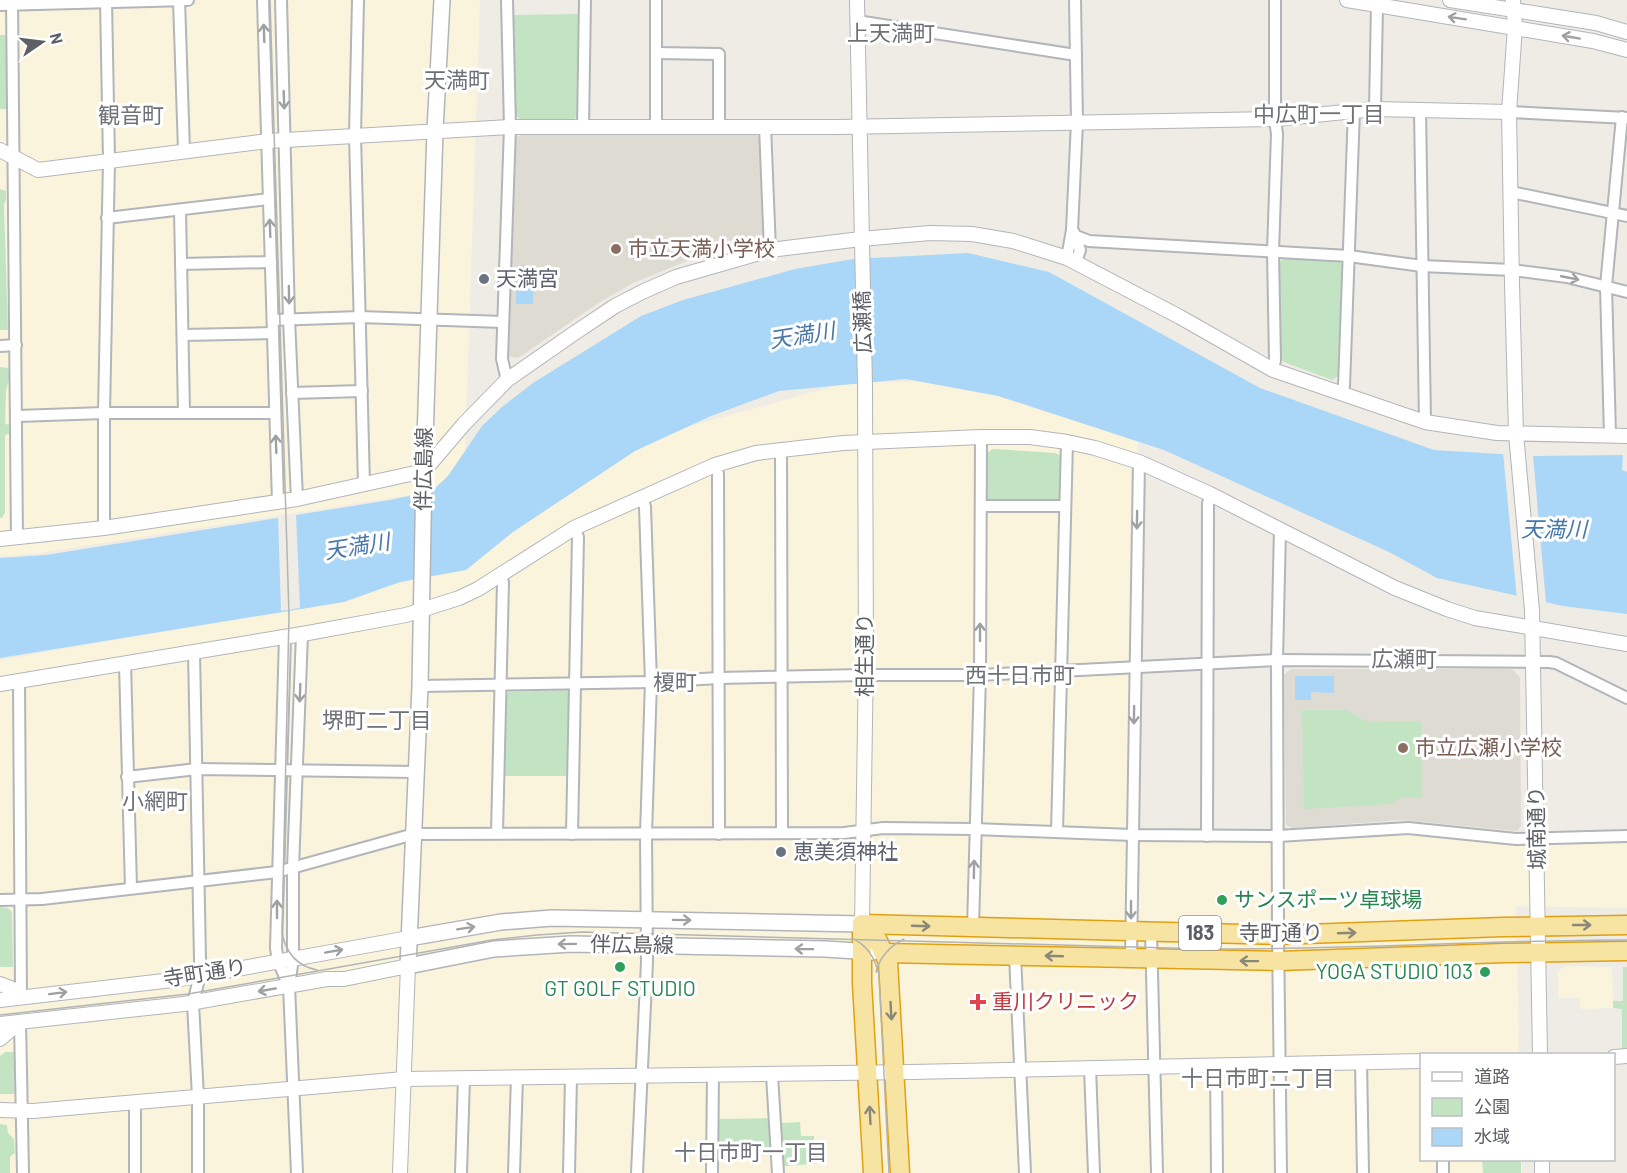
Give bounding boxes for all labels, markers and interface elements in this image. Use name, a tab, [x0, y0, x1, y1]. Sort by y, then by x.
north arrow	[12, 12, 72, 72]
one-way arrow	[1448, 12, 1468, 23]
district label: 上天満町	[847, 19, 935, 45]
one-way arrow	[259, 23, 270, 43]
text: N	[47, 31, 68, 46]
one-way arrow	[1562, 31, 1582, 42]
district label: 天満町	[424, 66, 490, 92]
one-way arrow	[278, 90, 289, 110]
district label: 中広町一丁目	[1253, 100, 1385, 126]
district label: 観音町	[98, 101, 164, 127]
one-way arrow	[265, 218, 276, 238]
place label: 市立天満小学校	[628, 235, 775, 260]
marker: 市立天満小学校	[609, 242, 623, 256]
place label: 天満宮	[496, 265, 559, 290]
marker: 天満宮	[477, 272, 491, 286]
one-way arrow	[1559, 273, 1579, 284]
one-way arrow	[283, 285, 294, 305]
street label: 広瀬橋	[848, 290, 875, 354]
water label: 天満川	[767, 316, 838, 352]
street label: 伴広島線	[409, 427, 436, 511]
one-way arrow	[271, 434, 282, 454]
one-way arrow	[1131, 510, 1143, 530]
water label: 天満川	[1521, 515, 1589, 541]
water label: 天満川	[322, 527, 393, 563]
street label: 相生通り	[851, 613, 876, 697]
one-way arrow	[974, 623, 986, 643]
district label: 広瀬町	[1371, 645, 1437, 671]
district label: 西十日市町	[965, 661, 1075, 687]
district label: 榎町	[653, 668, 697, 694]
one-way arrow	[294, 682, 306, 702]
one-way arrow	[1128, 705, 1140, 725]
district label: 堺町二丁目	[322, 706, 432, 732]
place label: 市立広瀬小学校	[1415, 734, 1562, 759]
marker: 市立広瀬小学校	[1396, 741, 1410, 755]
street label: 城南通り	[1522, 786, 1549, 870]
district label: 小網町	[122, 787, 188, 813]
place label: 恵美須神社	[793, 838, 898, 863]
marker: 恵美須神社	[774, 845, 788, 859]
one-way arrow	[969, 860, 980, 880]
place label: サンスポーツ卓球場	[1234, 886, 1422, 911]
marker: サンスポーツ卓球場	[1215, 893, 1229, 907]
one-way arrow	[271, 900, 283, 920]
one-way arrow	[1125, 900, 1137, 920]
one-way arrow	[671, 914, 691, 926]
road number: 183	[1179, 916, 1221, 950]
street label: 寺町通り	[1239, 919, 1323, 944]
one-way arrow	[1572, 919, 1592, 931]
one-way arrow	[910, 920, 930, 932]
one-way arrow	[456, 922, 476, 933]
one-way arrow	[1336, 927, 1356, 938]
street label: 伴広島線	[590, 930, 674, 957]
one-way arrow	[557, 938, 577, 950]
one-way arrow	[794, 943, 814, 954]
one-way arrow	[323, 945, 343, 956]
one-way arrow	[1044, 950, 1064, 961]
street label: 寺町通り	[161, 953, 248, 990]
one-way arrow	[1239, 955, 1259, 966]
place label: YOGA STUDIO 103	[1316, 958, 1473, 983]
marker: GT GOLF STUDIO	[613, 960, 627, 974]
marker: YOGA STUDIO 103	[1478, 965, 1492, 979]
place label: GT GOLF STUDIO	[544, 975, 696, 1000]
one-way arrow	[258, 985, 278, 996]
one-way arrow	[48, 987, 68, 998]
place label: 重川クリニック	[992, 988, 1139, 1013]
marker: 重川クリニック	[969, 993, 987, 1011]
one-way arrow	[885, 1001, 896, 1020]
legend	[1420, 1053, 1615, 1161]
district label: 十日市町二丁目	[1181, 1064, 1335, 1090]
text: 道路	[1474, 1065, 1510, 1087]
text: 公園	[1474, 1095, 1510, 1117]
one-way arrow	[865, 1105, 876, 1125]
text: 水域	[1474, 1125, 1510, 1147]
district label: 十日市町一丁目	[674, 1138, 828, 1164]

